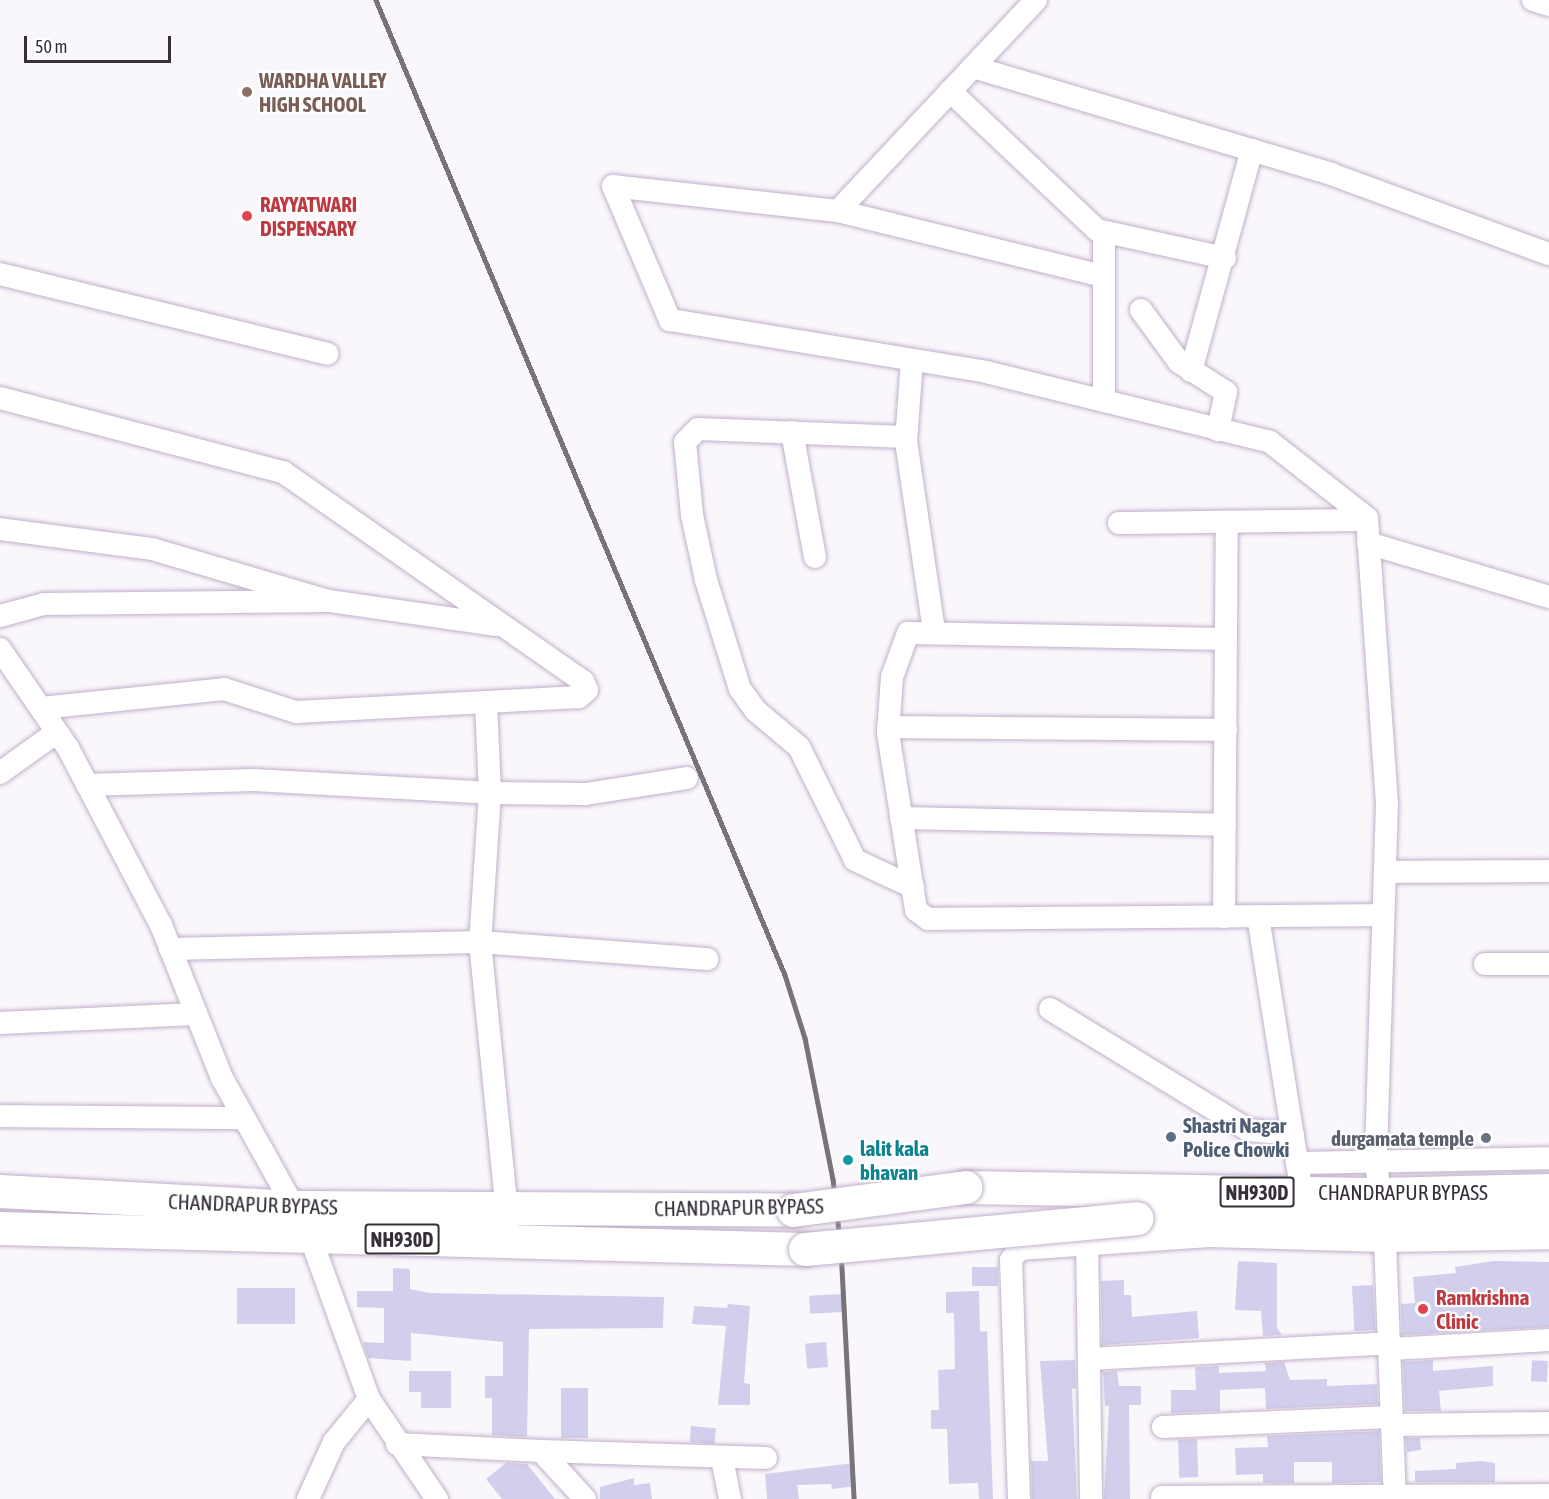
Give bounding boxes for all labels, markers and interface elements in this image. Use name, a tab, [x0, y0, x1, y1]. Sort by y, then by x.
scale bar	[27, 24, 174, 62]
text: 50 m	[35, 36, 67, 57]
place label: WARDHA VALLEY HIGH SCHOOL	[259, 67, 386, 117]
marker: WARDHA VALLEY HIGH SCHOOL	[240, 85, 254, 99]
place label: RAYYATWARI DISPENSARY	[260, 191, 357, 241]
marker: RAYYATWARI DISPENSARY	[238, 207, 256, 225]
place label: Shastri Nagar Police Chowki	[1183, 1112, 1289, 1162]
place label: durgamata temple	[1331, 1125, 1474, 1151]
marker: Shastri Nagar Police Chowki	[1164, 1130, 1178, 1144]
marker: durgamata temple	[1479, 1131, 1493, 1145]
place label: lalit kala bhavan	[860, 1135, 929, 1185]
marker: lalit kala bhavan	[841, 1153, 855, 1167]
road number: NH930D	[1220, 1175, 1294, 1209]
street label: CHANDRAPUR BYPASS	[1318, 1179, 1488, 1205]
street label: CHANDRAPUR BYPASS	[168, 1188, 338, 1220]
street label: CHANDRAPUR BYPASS	[654, 1193, 824, 1221]
road number: NH930D	[364, 1222, 440, 1256]
place label: Ramkrishna Clinic	[1436, 1284, 1529, 1334]
marker: Ramkrishna Clinic	[1414, 1300, 1432, 1318]

